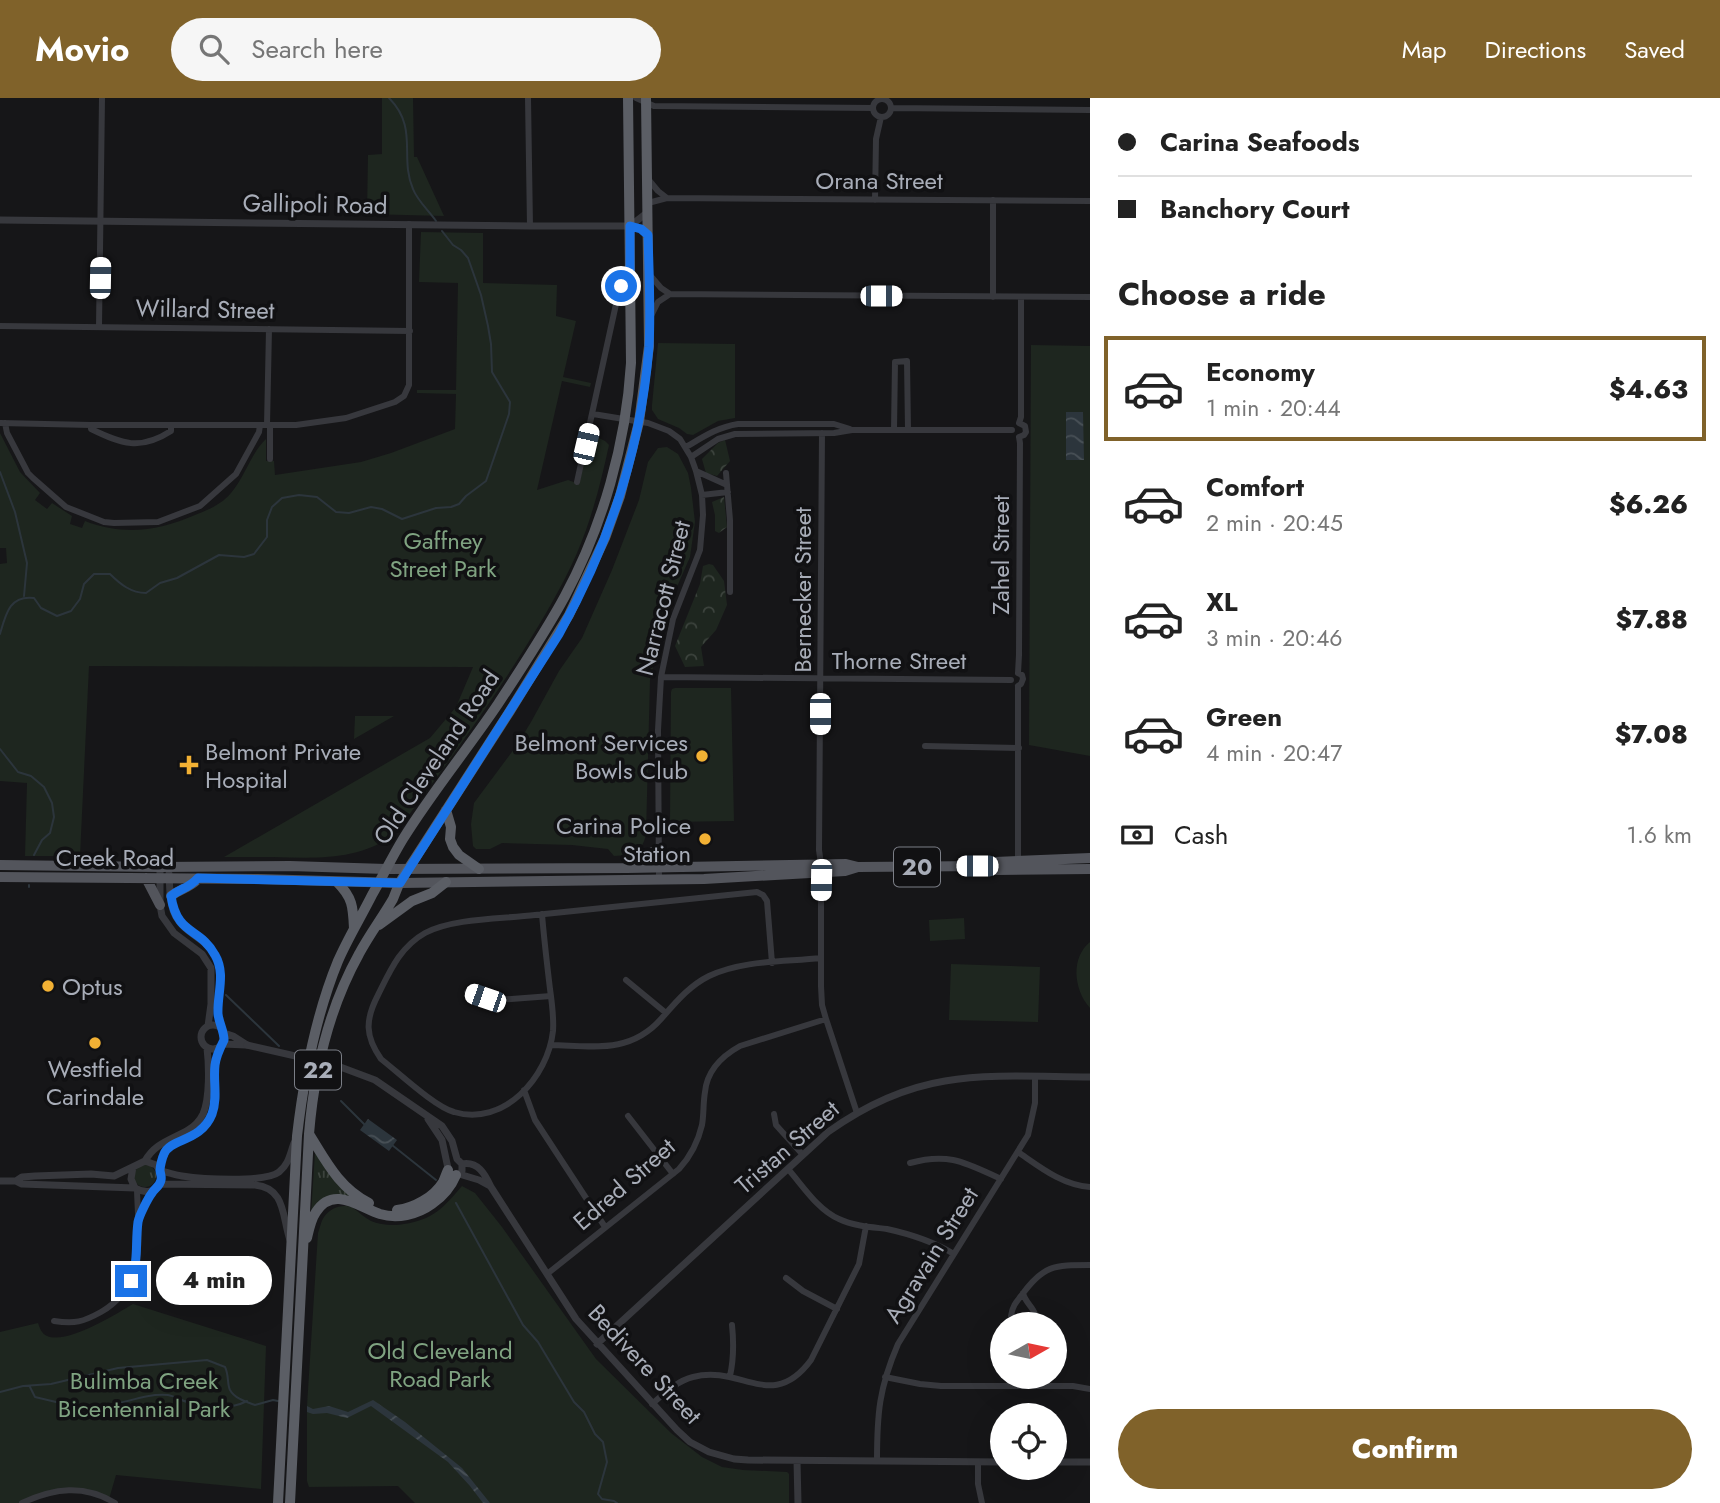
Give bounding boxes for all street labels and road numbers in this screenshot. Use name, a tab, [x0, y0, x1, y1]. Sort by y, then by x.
street label: Orana Street	[815, 163, 943, 198]
street label: Gallipoli Road	[242, 185, 388, 223]
street label: Willard Street	[135, 290, 275, 328]
street label: Zahel Street	[983, 495, 1018, 615]
street label: Bernecker Street	[785, 507, 820, 673]
street label: Narracott Street	[627, 517, 699, 679]
street label: Thorne Street	[832, 643, 966, 678]
street label: Old Cleveland Road	[364, 663, 508, 851]
street label: Creek Road	[56, 840, 174, 875]
road number: 20	[894, 848, 940, 887]
road number: 22	[295, 1051, 341, 1090]
street label: Tristan Street	[727, 1092, 847, 1202]
street label: Edred Street	[565, 1130, 683, 1238]
street label: Agravain Street	[875, 1180, 987, 1330]
street label: Bedivere Street	[580, 1296, 710, 1432]

